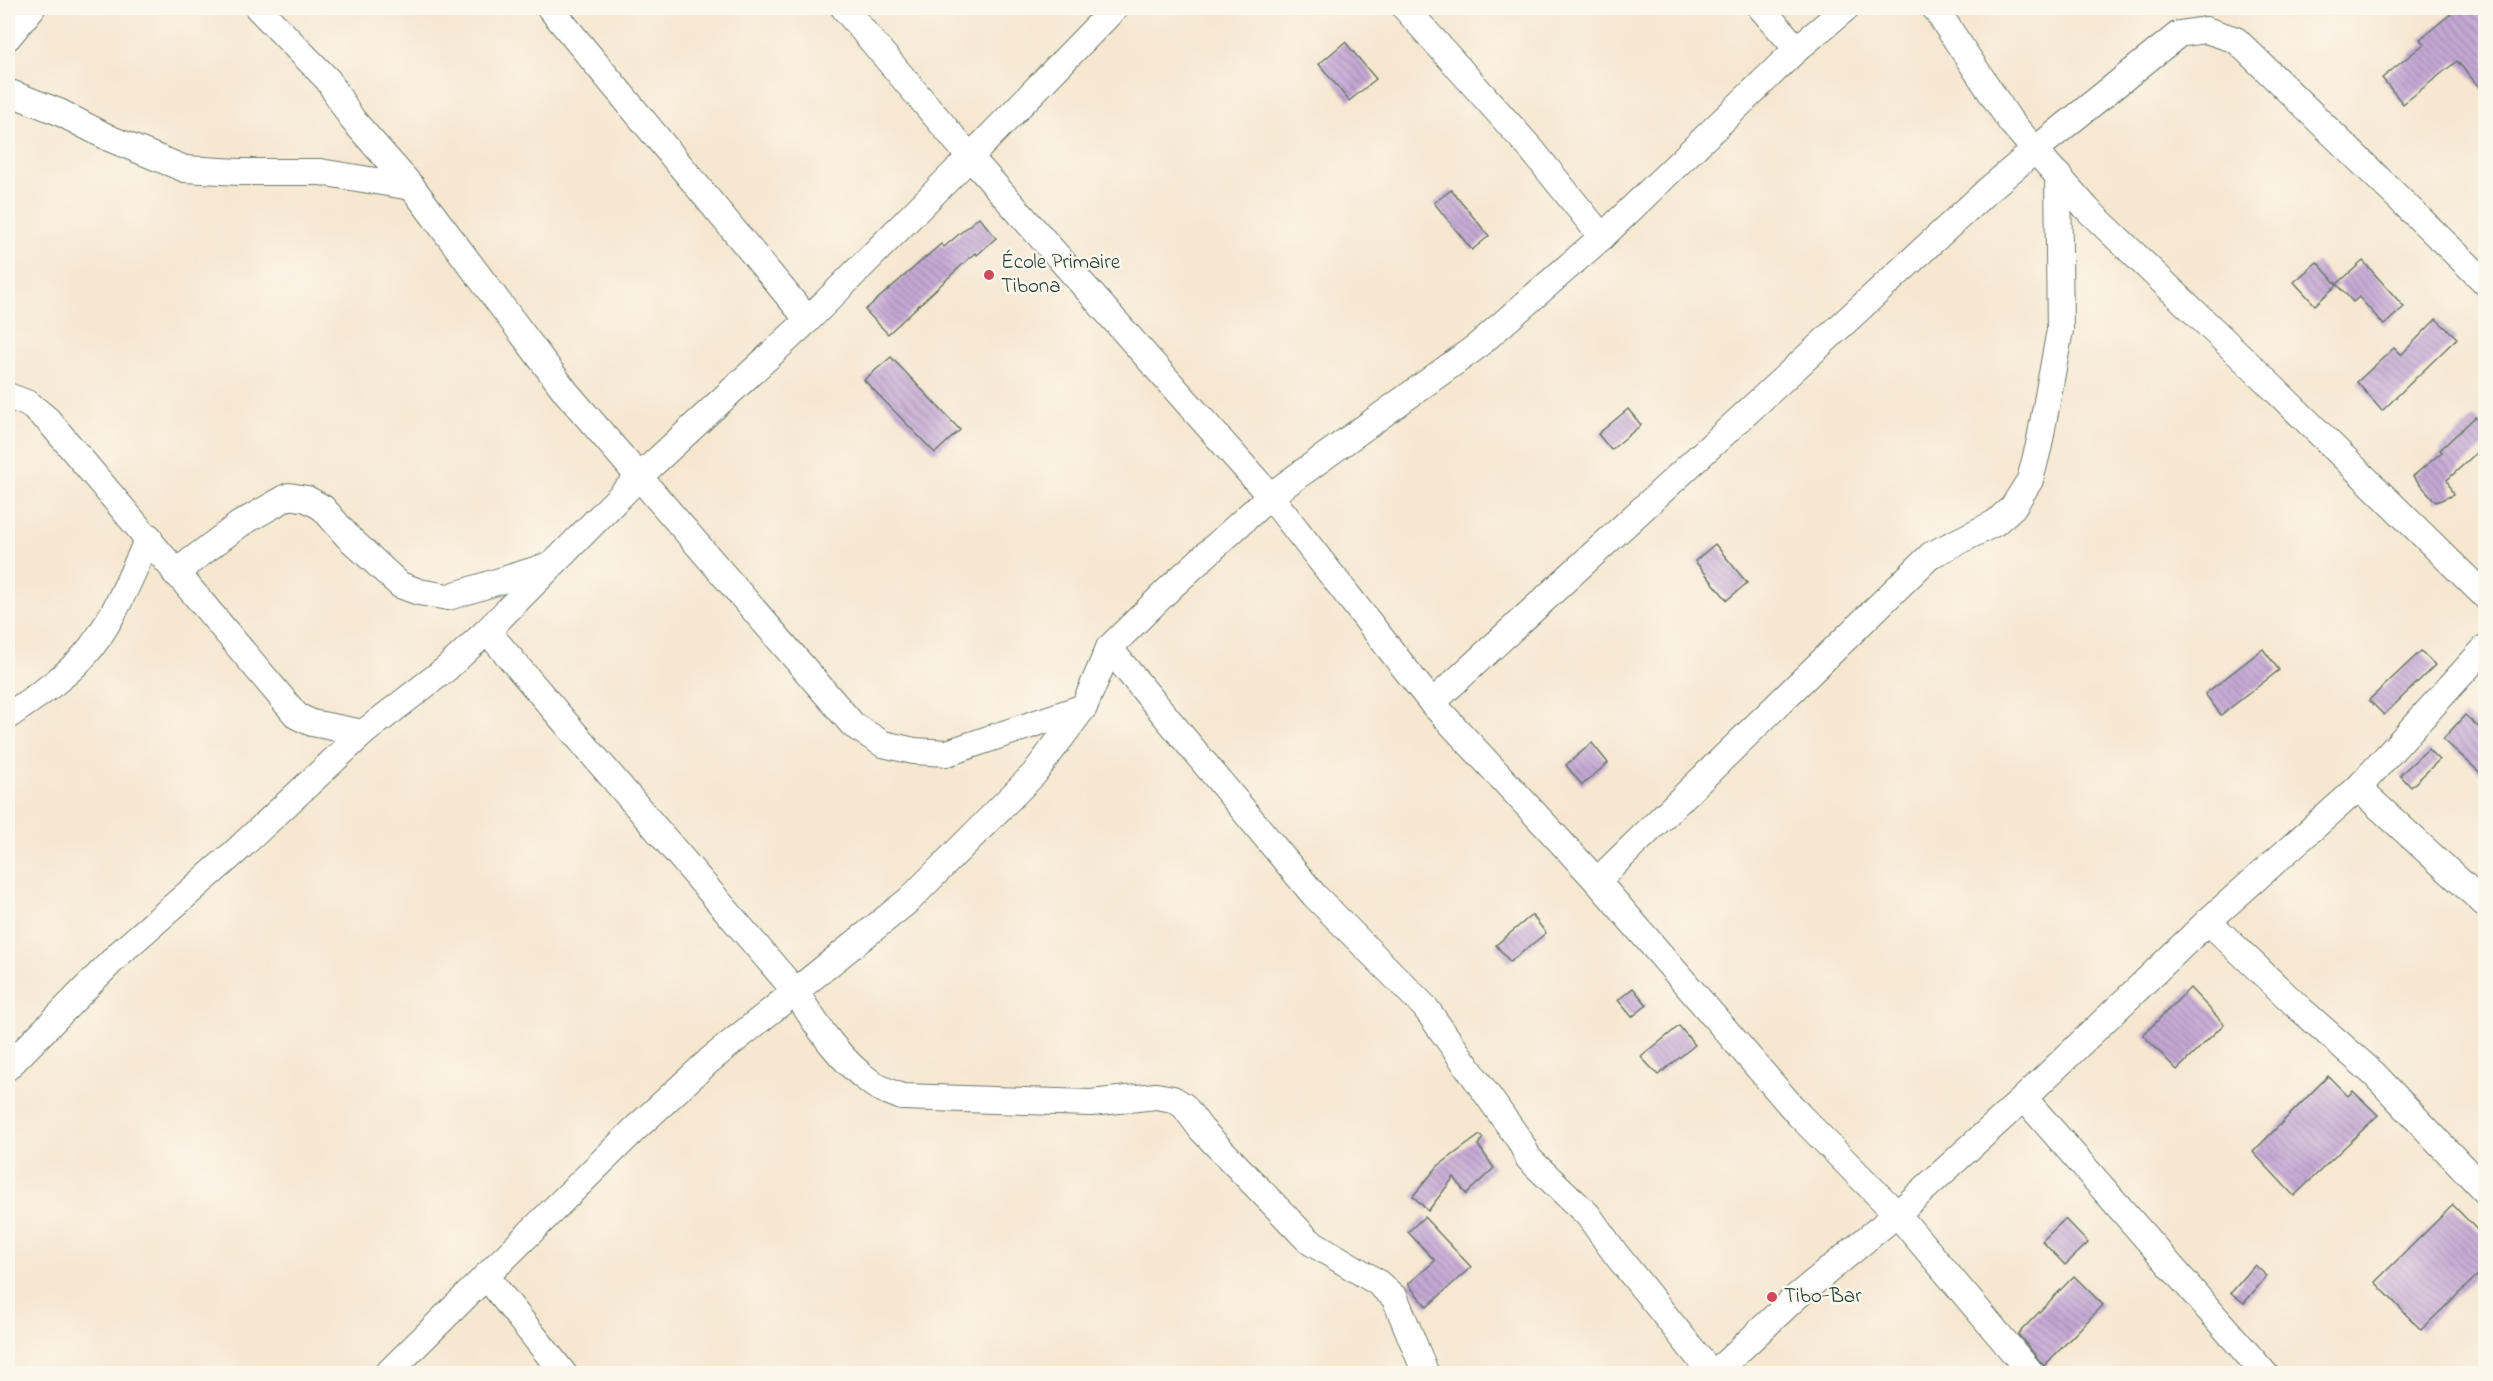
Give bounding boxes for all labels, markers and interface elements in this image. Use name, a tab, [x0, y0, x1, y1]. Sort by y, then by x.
place label: École Primaire Tibona	[1001, 248, 1121, 302]
marker: École Primaire Tibona	[982, 268, 996, 282]
place label: Tibo-Bar	[1784, 1282, 1862, 1312]
marker: Tibo-Bar	[1765, 1290, 1779, 1304]

